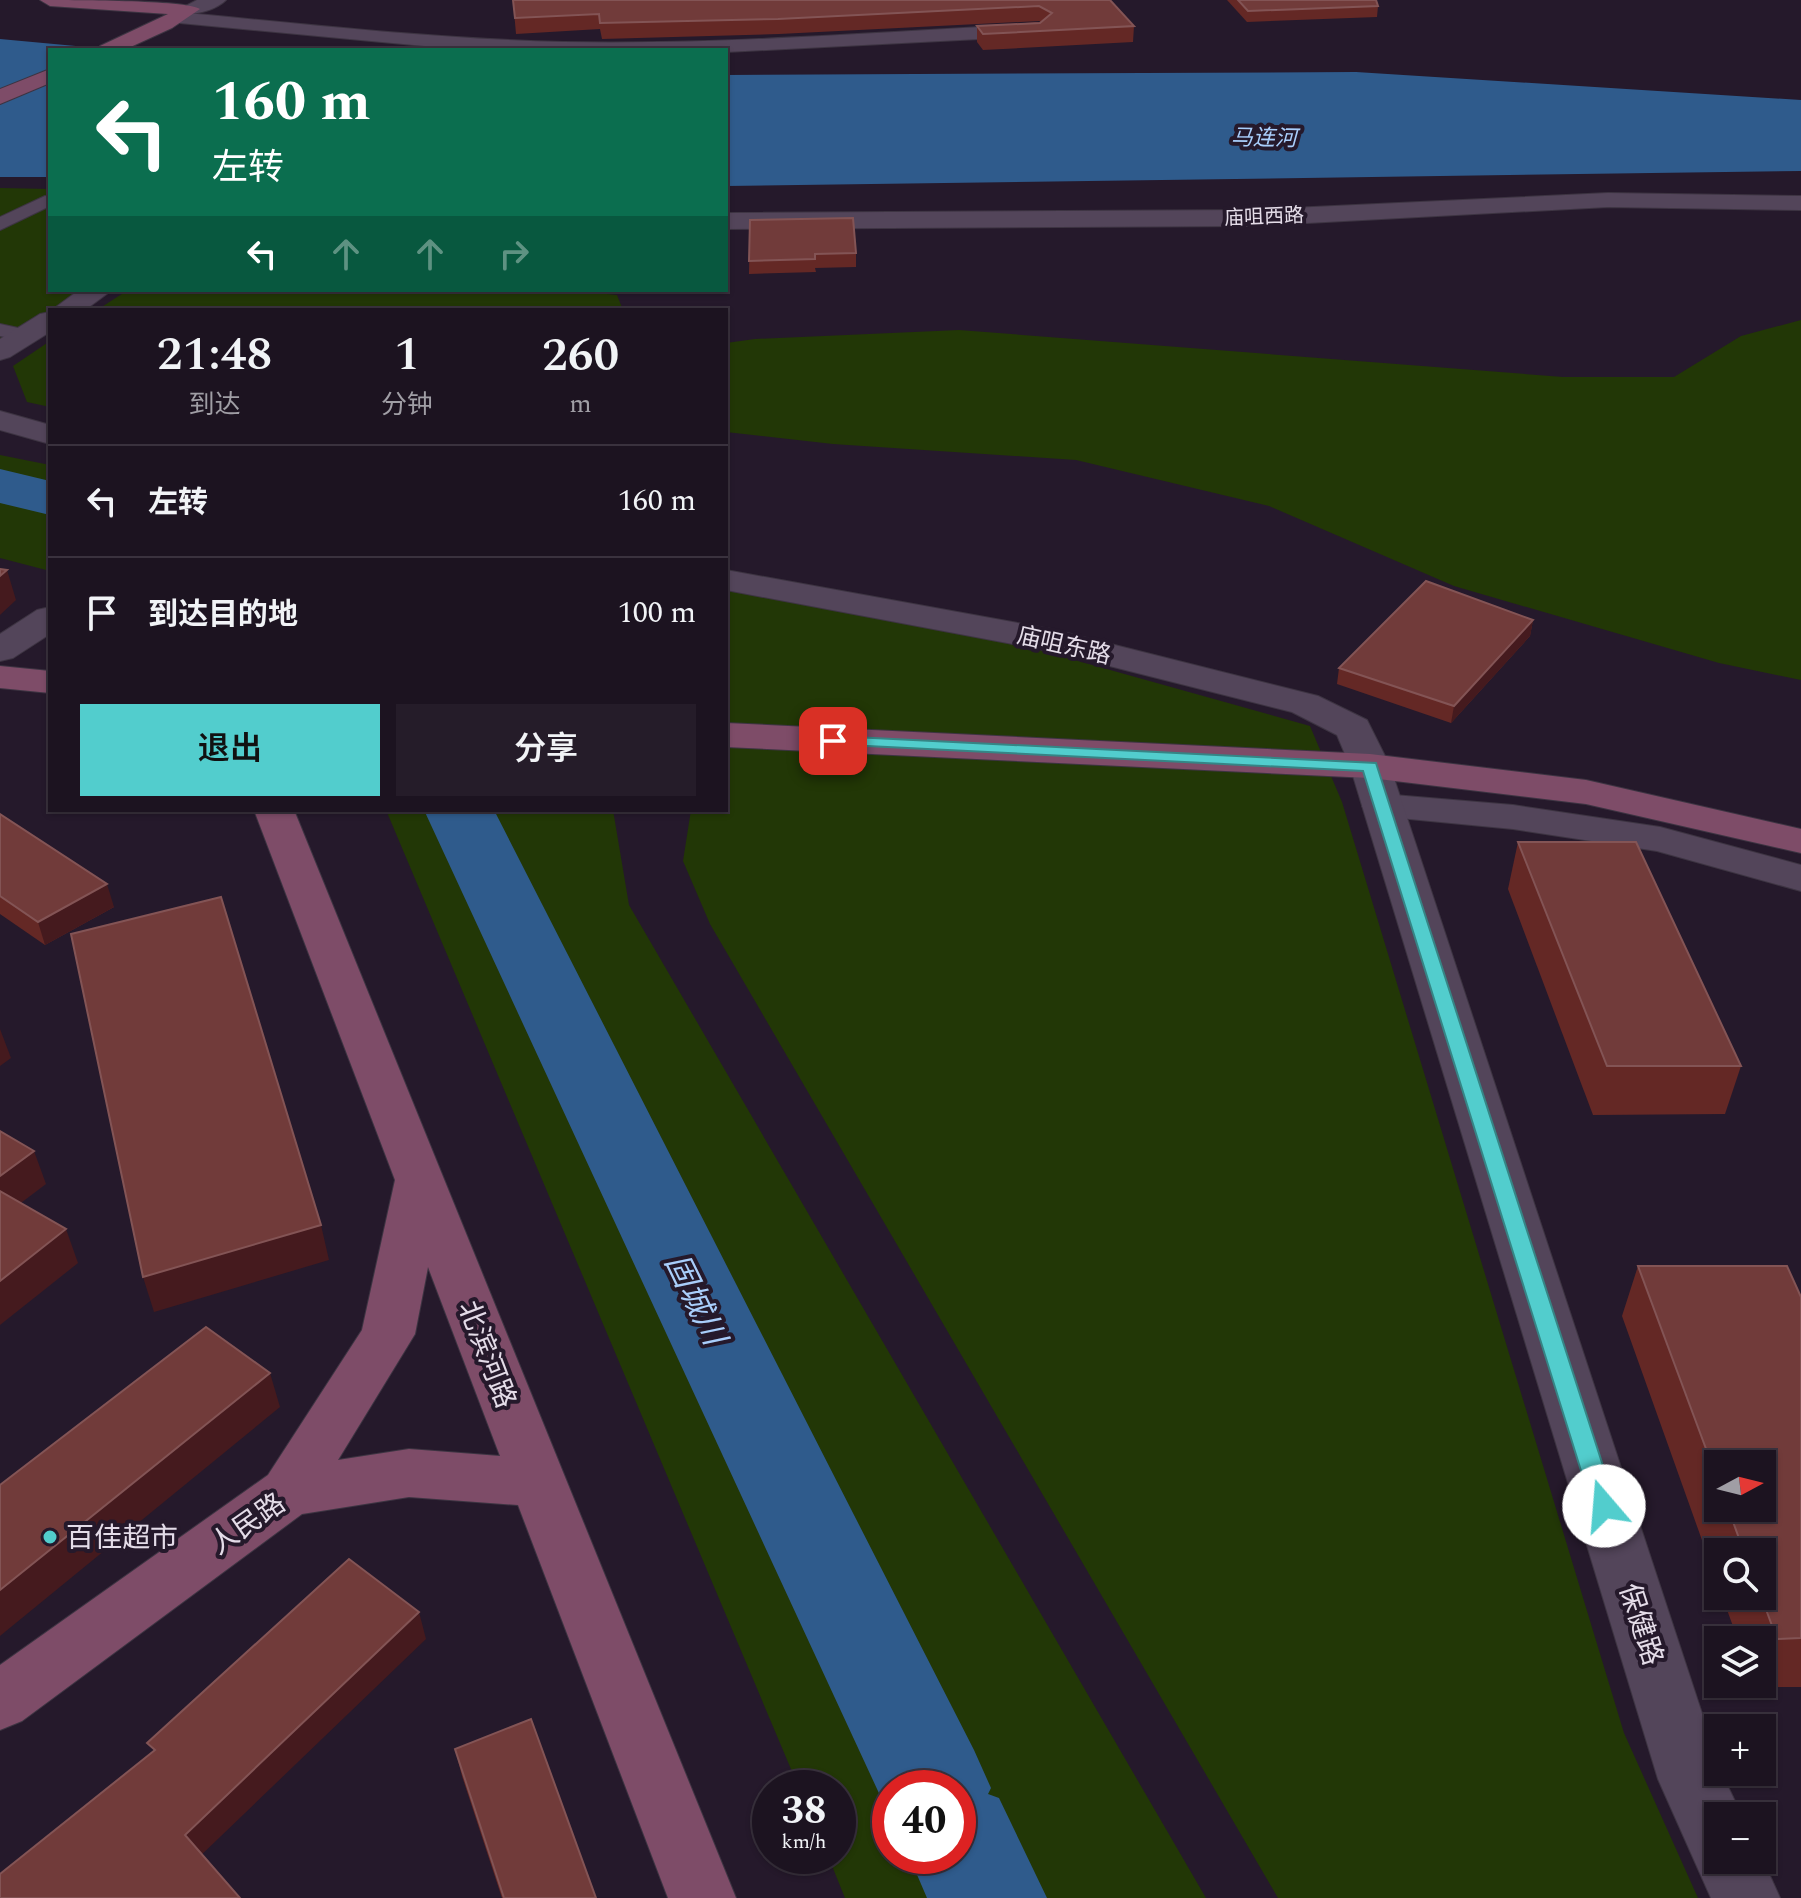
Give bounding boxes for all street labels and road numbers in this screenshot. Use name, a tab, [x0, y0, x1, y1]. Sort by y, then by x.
street label: 庙咀西路	[1224, 201, 1305, 233]
street label: 庙咀东路	[1013, 618, 1115, 674]
street label: 北滨河路	[446, 1295, 527, 1415]
street label: 人民路	[201, 1483, 295, 1566]
street label: 保健路	[1607, 1578, 1674, 1671]

